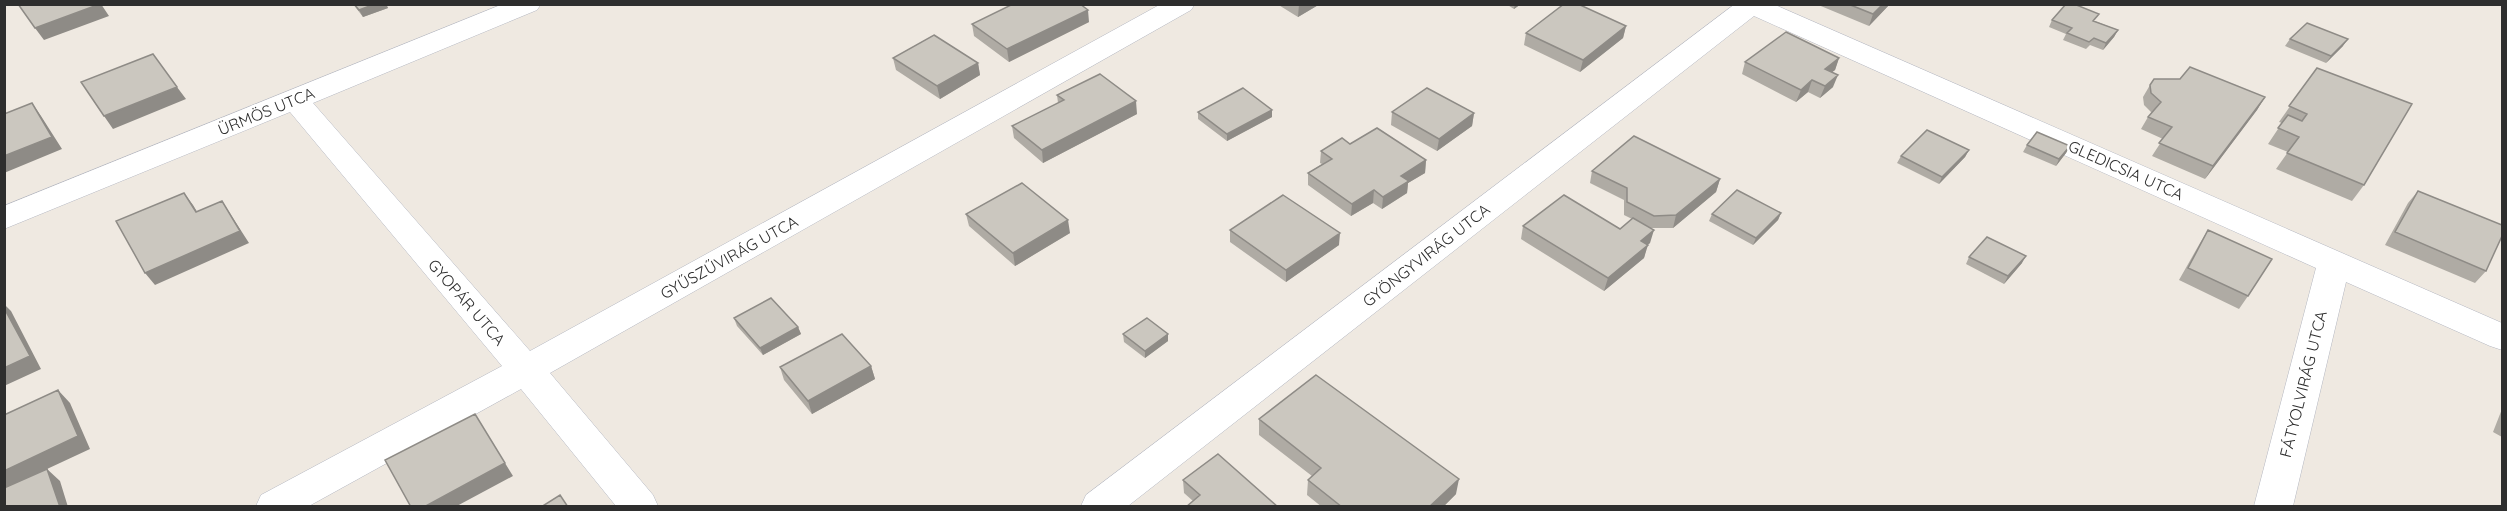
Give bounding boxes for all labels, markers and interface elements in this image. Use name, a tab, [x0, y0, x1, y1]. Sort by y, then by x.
street label: ÜRMÖS UTCA	[215, 83, 317, 139]
street label: GLEDICSIA UTCA	[2065, 136, 2187, 204]
street label: GYÖNGYVIRÁG UTCA	[1358, 199, 1494, 311]
street label: GYŰSZŰVIRÁG UTCA	[657, 211, 801, 303]
street label: GYOPÁR UTCA	[424, 255, 510, 349]
street label: FÁTYOLVIRÁG UTCA	[2275, 309, 2331, 459]

